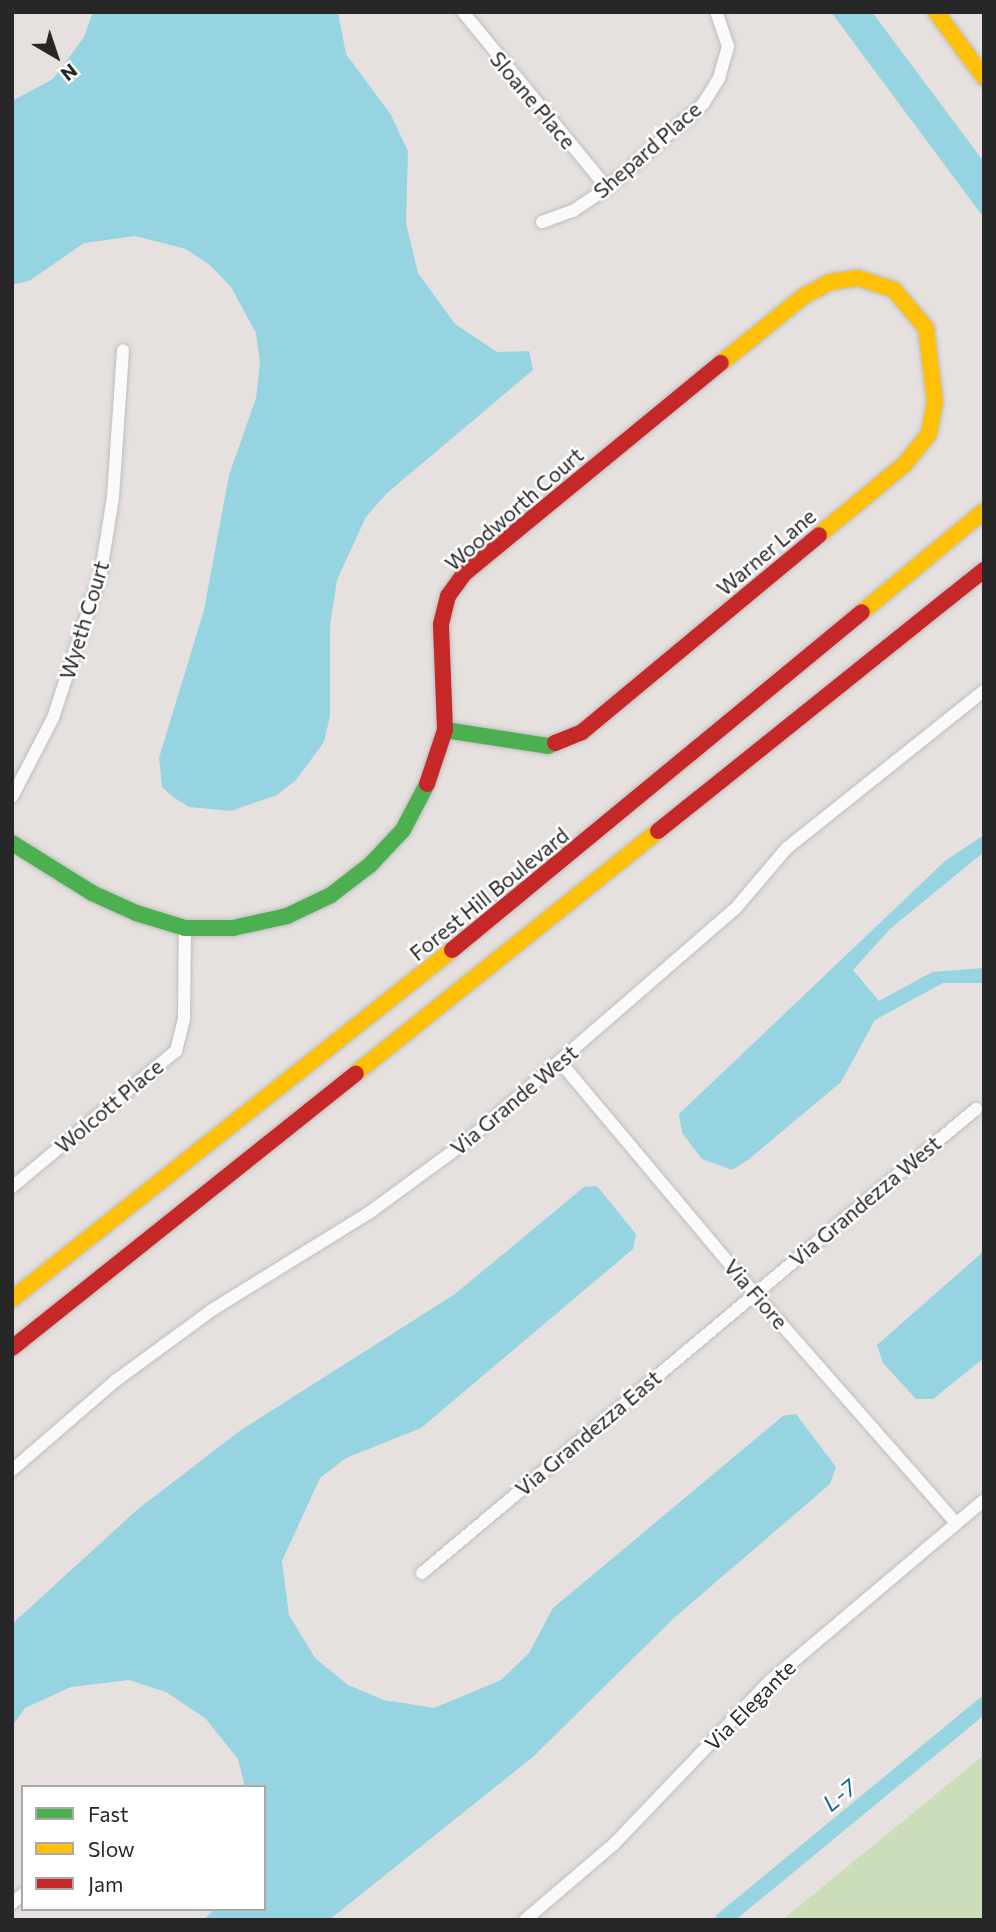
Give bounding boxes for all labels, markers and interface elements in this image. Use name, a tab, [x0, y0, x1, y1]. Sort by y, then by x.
north arrow	[21, 21, 91, 91]
street label: Sloane Place	[485, 46, 581, 154]
text: N	[57, 59, 82, 86]
street label: Shepard Place	[588, 97, 706, 203]
street label: Woodworth Court	[440, 442, 588, 576]
street label: Warner Lane	[711, 503, 821, 601]
street label: Wyeth Court	[54, 558, 114, 682]
street label: Forest Hill Boulevard	[405, 822, 573, 966]
street label: Via Grande West	[445, 1040, 583, 1160]
street label: Wolcott Place	[50, 1054, 168, 1158]
street label: Via Grandezza West	[784, 1130, 946, 1272]
street label: Via Fiore	[719, 1254, 793, 1334]
street label: Via Grandezza East	[510, 1365, 666, 1501]
street label: Via Elegante	[700, 1655, 800, 1755]
water label: L-7	[817, 1773, 861, 1817]
legend	[21, 1785, 266, 1911]
text: Fast	[88, 1801, 129, 1826]
text: Slow	[88, 1836, 135, 1861]
text: Jam	[88, 1871, 123, 1896]

